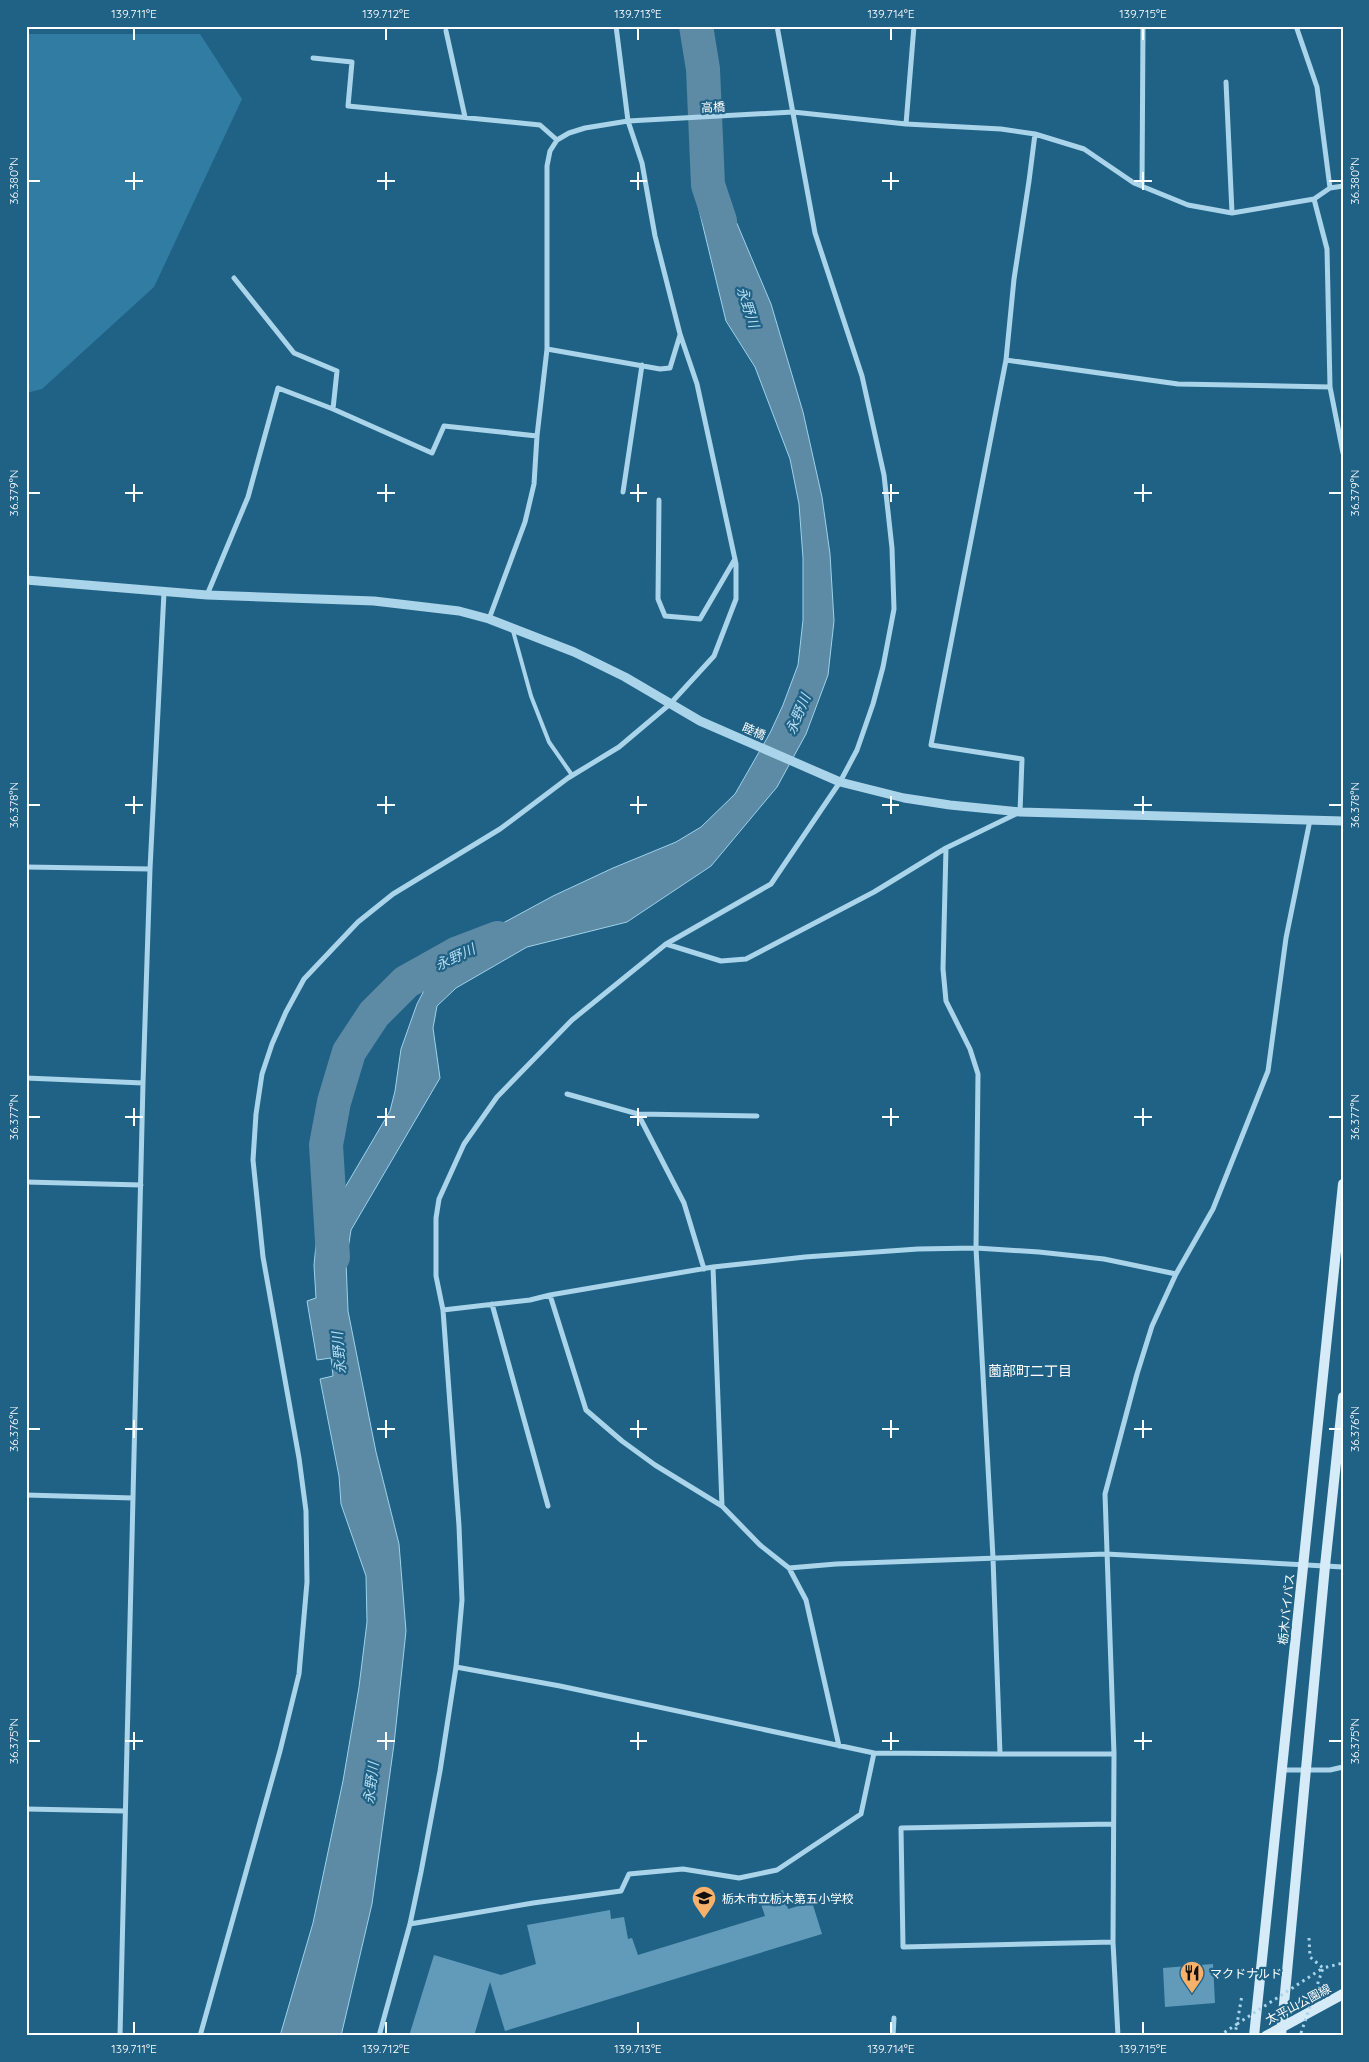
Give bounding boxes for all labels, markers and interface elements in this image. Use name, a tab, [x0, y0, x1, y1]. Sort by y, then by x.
text: 139.711°E	[111, 6, 157, 21]
text: 139.712°E	[362, 6, 410, 21]
text: 139.713°E	[614, 6, 662, 21]
text: 139.714°E	[867, 6, 915, 21]
text: 139.715°E	[1119, 6, 1167, 21]
street label: 高橋	[701, 99, 725, 115]
text: 36.380°N	[6, 157, 21, 205]
text: 36.380°N	[1347, 157, 1362, 205]
water label: 永野川	[733, 284, 764, 332]
text: 36.379°N	[6, 470, 21, 516]
text: 36.379°N	[1347, 470, 1362, 516]
water label: 永野川	[782, 689, 815, 737]
street label: 睦橋	[740, 719, 768, 743]
text: 36.378°N	[6, 782, 21, 828]
text: 36.378°N	[1347, 782, 1362, 828]
water label: 永野川	[432, 939, 480, 974]
text: 36.377°N	[6, 1094, 21, 1140]
text: 36.377°N	[1347, 1094, 1362, 1140]
water label: 永野川	[328, 1329, 350, 1375]
district label: 薗部町二丁目	[988, 1362, 1072, 1380]
text: 36.376°N	[6, 1406, 21, 1452]
text: 36.376°N	[1347, 1406, 1362, 1452]
street label: 栃木バイパス	[1275, 1573, 1297, 1645]
text: 36.375°N	[6, 1718, 21, 1764]
text: 36.375°N	[1347, 1718, 1362, 1764]
water label: 永野川	[360, 1759, 383, 1805]
school or university icon: 栃木市立栃木第五小学校	[691, 1885, 717, 1919]
place label: 栃木市立栃木第五小学校	[722, 1891, 854, 1906]
restaurant icon: マクドナルド	[1179, 1960, 1205, 1994]
place label: マクドナルド	[1210, 1966, 1282, 1981]
street label: 太平山公園線	[1263, 1980, 1333, 2028]
text: 139.711°E	[111, 2041, 157, 2056]
text: 139.712°E	[362, 2041, 410, 2056]
text: 139.713°E	[614, 2041, 662, 2056]
text: 139.714°E	[867, 2041, 915, 2056]
text: 139.715°E	[1119, 2041, 1167, 2056]

